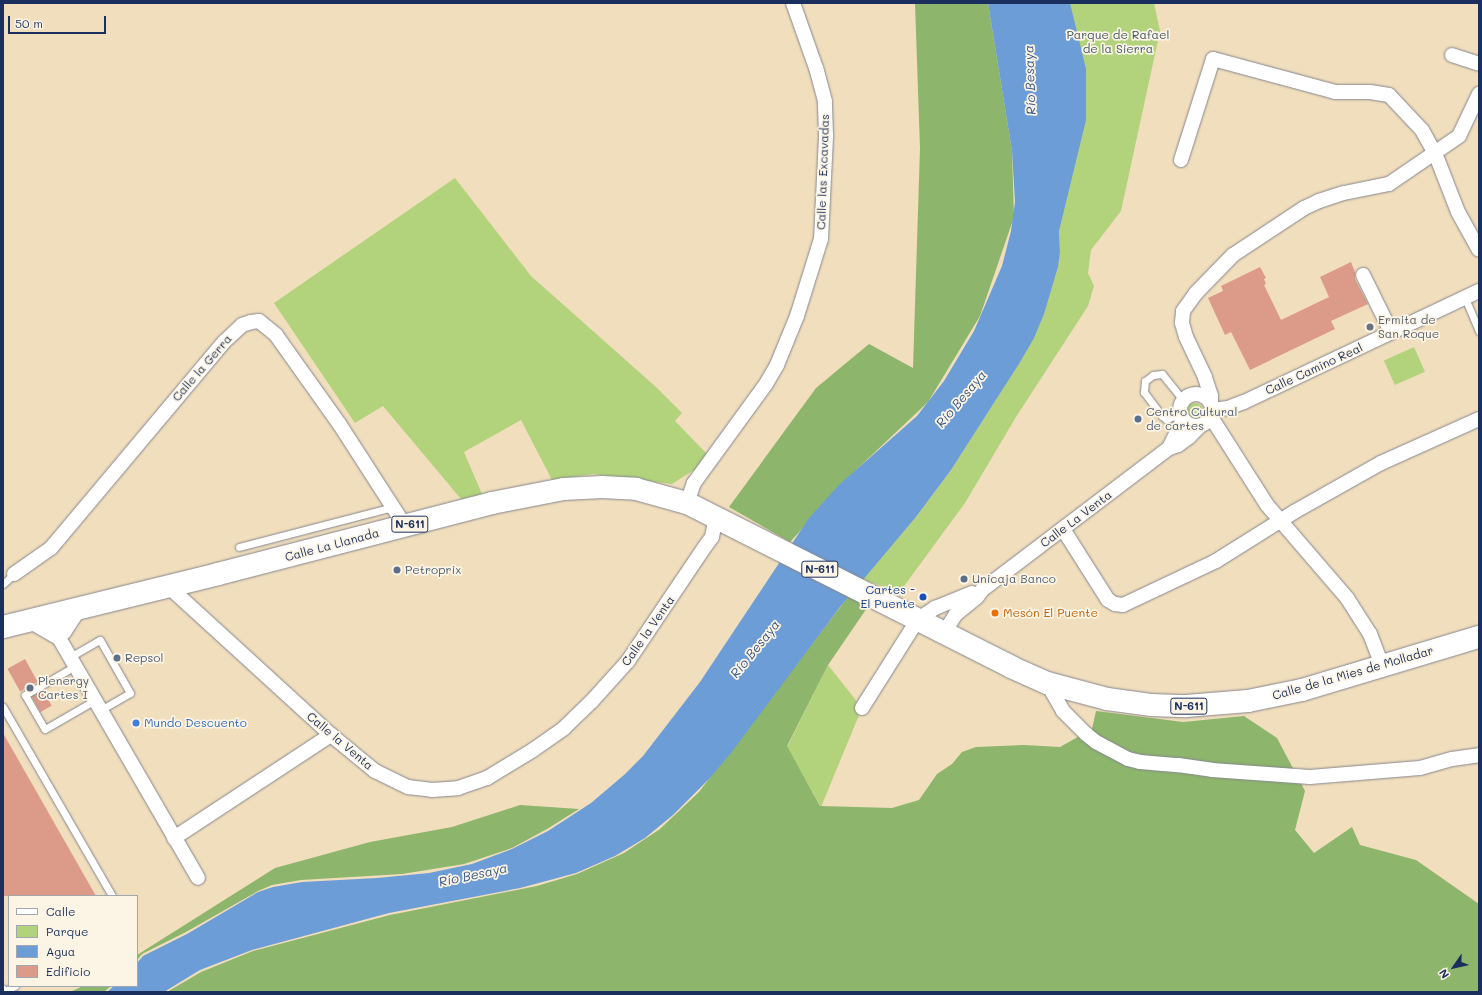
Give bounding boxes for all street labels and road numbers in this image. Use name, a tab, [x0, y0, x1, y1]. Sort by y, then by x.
street label: Calle las Excavadas	[814, 114, 832, 230]
street label: Calle la Gerra	[169, 332, 235, 404]
street label: Calle Camino Real	[1263, 340, 1365, 398]
street label: Calle La Venta	[1038, 488, 1114, 550]
road number: N-611	[391, 515, 429, 533]
street label: Calle La Llanada	[283, 525, 381, 565]
road number: N-611	[801, 560, 839, 578]
street label: Calle la Venta	[619, 593, 677, 669]
street label: Calle de la Mies de Molladar	[1271, 643, 1435, 703]
road number: N-611	[1170, 697, 1208, 715]
street label: Calle la Venta	[304, 709, 376, 773]

